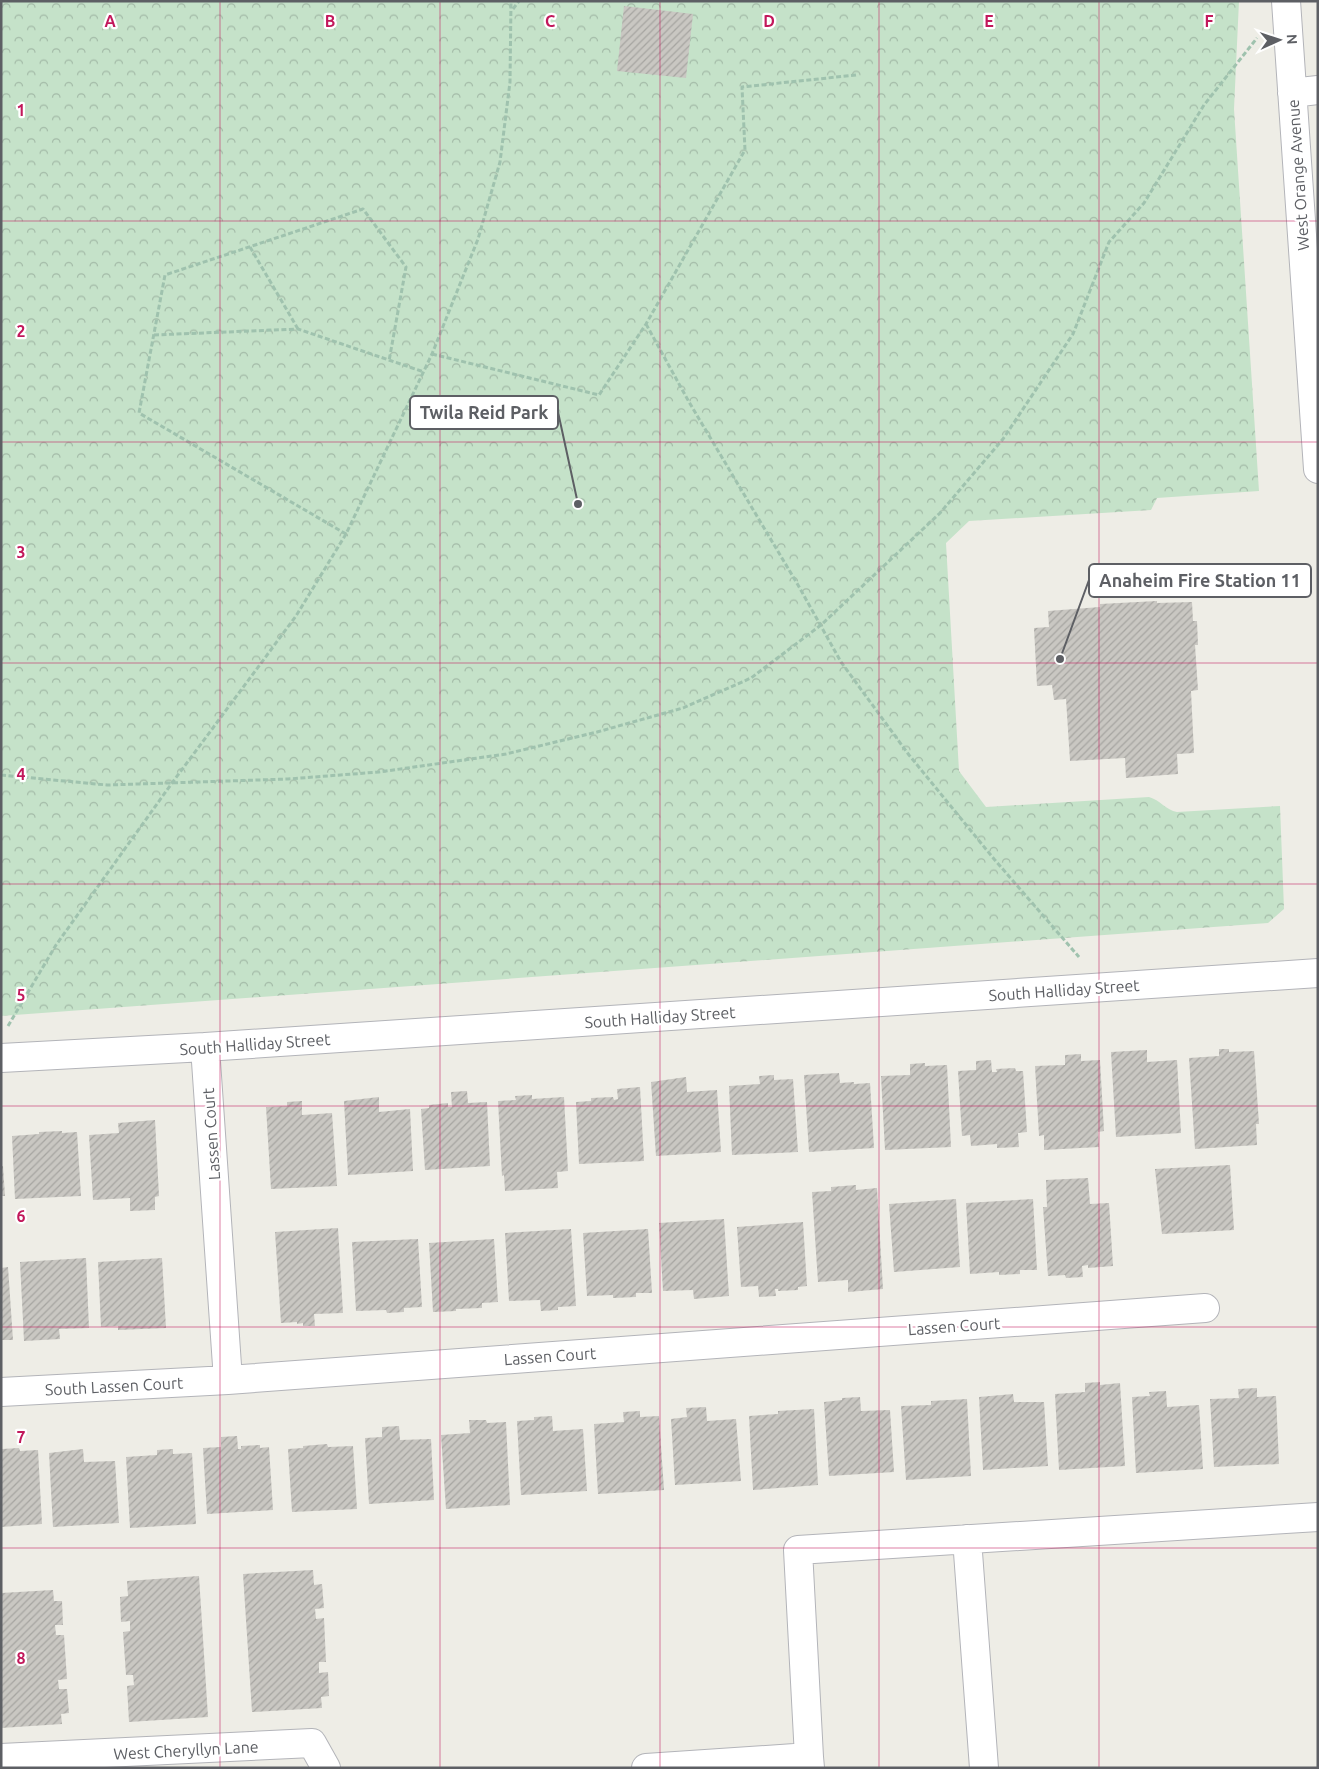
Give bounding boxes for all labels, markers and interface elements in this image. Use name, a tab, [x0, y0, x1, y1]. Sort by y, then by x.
text: A	[104, 12, 116, 30]
text: B	[325, 12, 335, 30]
text: C	[545, 12, 555, 30]
text: D	[763, 12, 775, 30]
text: E	[984, 12, 994, 30]
text: F	[1205, 12, 1214, 30]
north arrow	[1254, 15, 1304, 65]
text: N	[1284, 34, 1300, 45]
street label: West Orange Avenue	[1284, 99, 1312, 251]
text: 1	[16, 101, 26, 119]
text: 2	[16, 322, 26, 340]
callout: Twila Reid Park	[410, 396, 558, 429]
text: Twila Reid Park	[420, 402, 548, 422]
text: 3	[16, 543, 26, 561]
callout: Anaheim Fire Station 11	[1089, 564, 1311, 597]
text: Anaheim Fire Station 11	[1099, 570, 1301, 590]
text: 4	[16, 765, 26, 783]
street label: South Halliday Street	[988, 976, 1141, 1004]
text: 5	[16, 986, 26, 1004]
street label: South Halliday Street	[584, 1003, 737, 1031]
street label: South Halliday Street	[179, 1030, 332, 1058]
street label: Lassen Court	[199, 1087, 223, 1181]
text: 6	[16, 1207, 26, 1225]
street label: Lassen Court	[907, 1314, 1001, 1338]
street label: Lassen Court	[503, 1344, 597, 1368]
street label: South Lassen Court	[44, 1373, 184, 1399]
text: 7	[16, 1428, 26, 1446]
text: 8	[16, 1649, 26, 1667]
street label: West Cheryllyn Lane	[113, 1737, 259, 1763]

